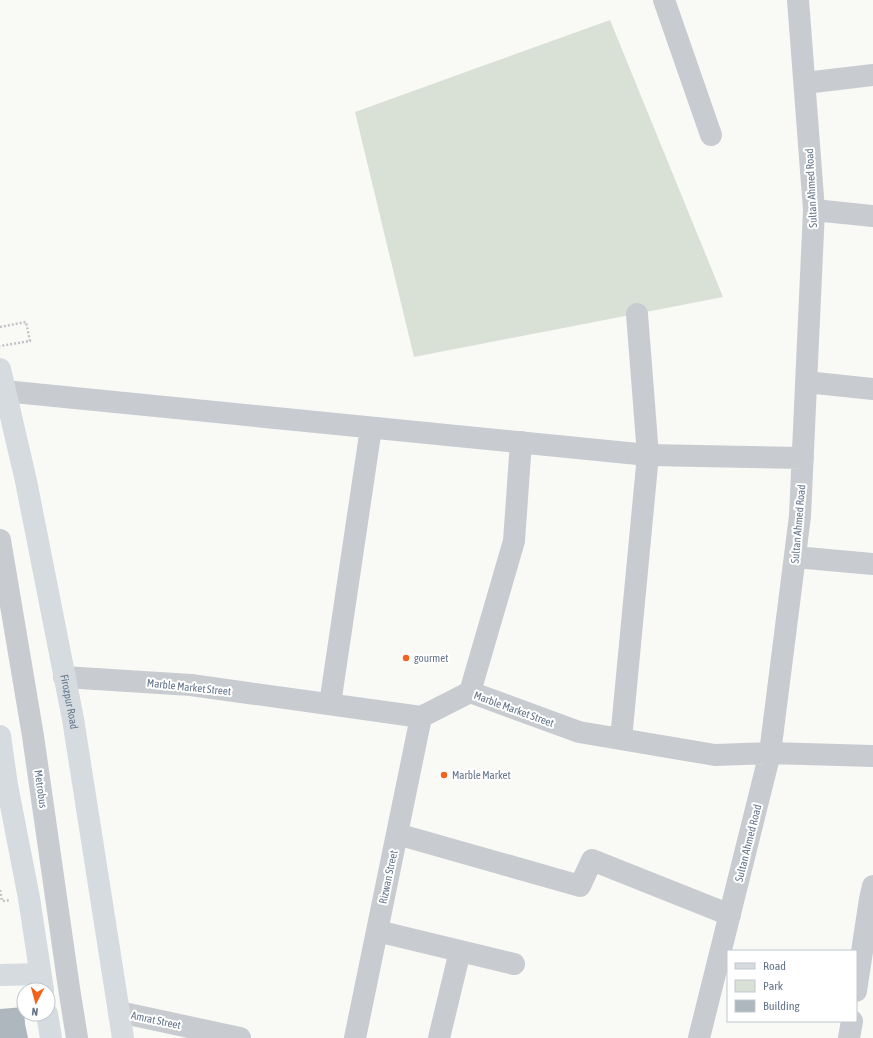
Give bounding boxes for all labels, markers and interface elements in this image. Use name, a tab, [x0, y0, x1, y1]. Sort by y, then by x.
street label: Sultan Ahmed Road	[803, 148, 819, 228]
street label: Sultan Ahmed Road	[789, 484, 807, 564]
place label: gourmet	[414, 652, 448, 664]
marker: gourmet	[401, 653, 411, 663]
street label: Firozpur Road	[58, 673, 81, 730]
street label: Marble Market Street	[146, 677, 232, 697]
street label: Marble Market Street	[472, 689, 556, 729]
street label: Metrobus	[32, 769, 50, 809]
place label: Marble Market	[452, 769, 511, 781]
marker: Marble Market	[439, 770, 449, 780]
street label: Sultan Ahmed Road	[733, 803, 763, 883]
street label: Rizwan Street	[376, 849, 400, 905]
legend	[727, 950, 857, 1022]
text: Road	[763, 959, 786, 973]
text: Park	[763, 979, 784, 993]
north arrow	[16, 982, 56, 1022]
text: Building	[763, 999, 801, 1013]
text: N	[31, 1006, 39, 1018]
street label: Amrat Street	[130, 1009, 182, 1031]

